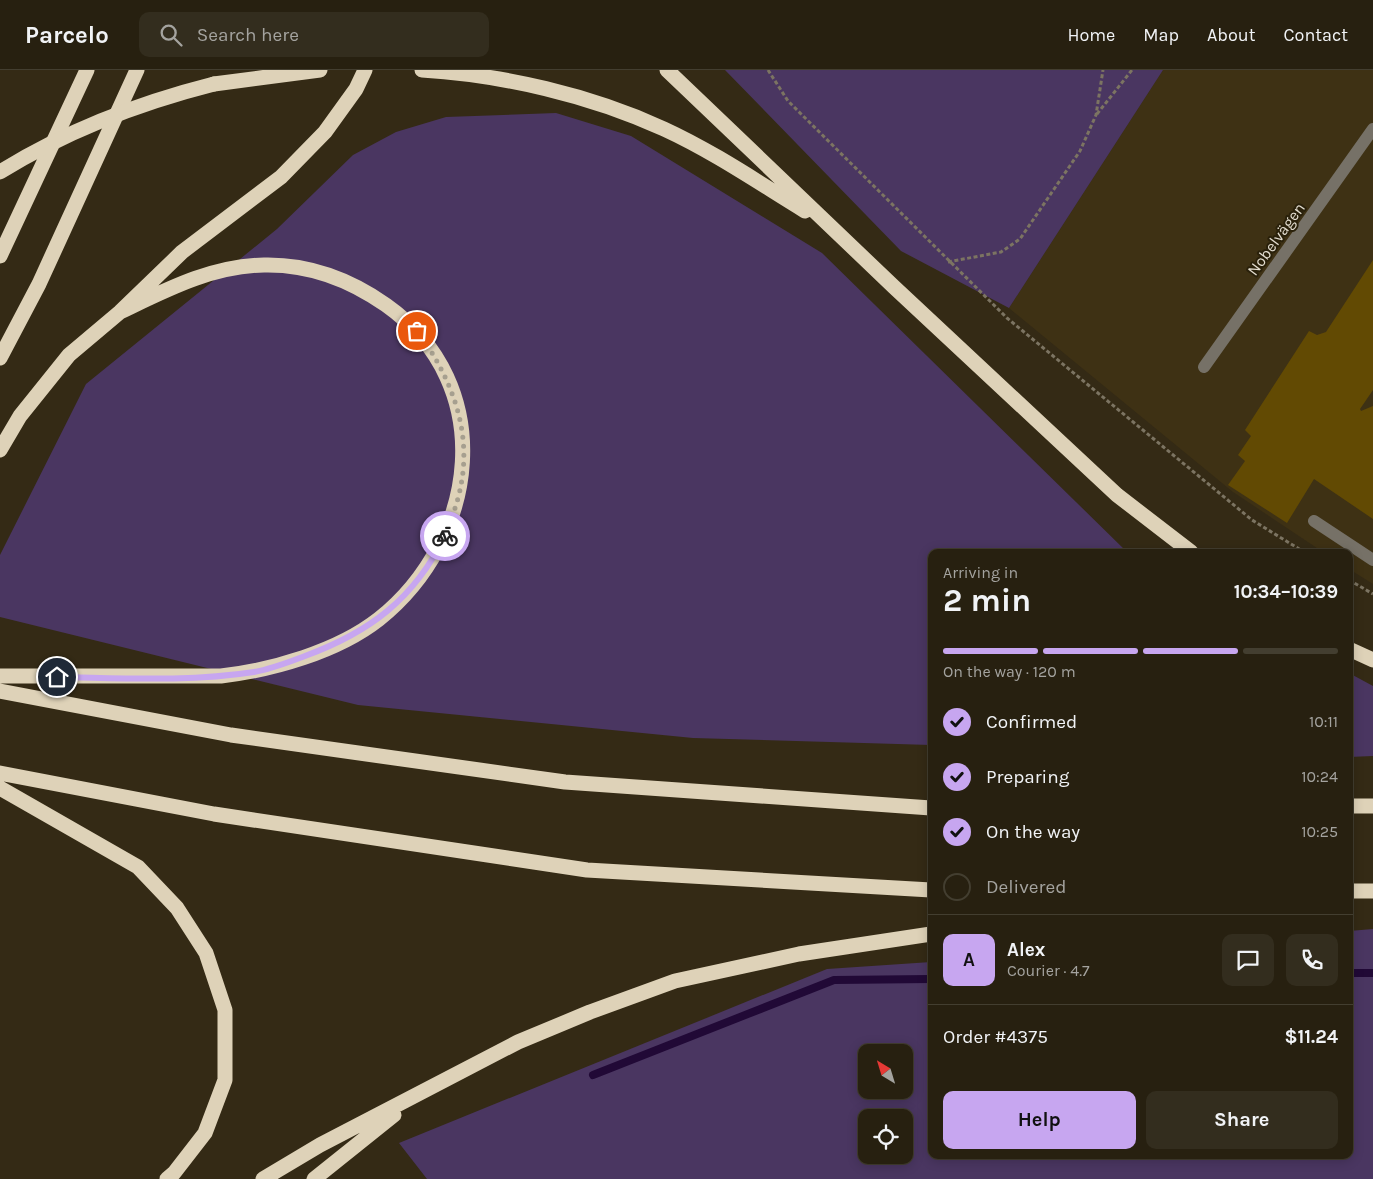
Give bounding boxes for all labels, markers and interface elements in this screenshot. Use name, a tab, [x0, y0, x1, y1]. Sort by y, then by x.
search box	[139, 12, 489, 57]
text: Parcelo	[25, 21, 109, 49]
icon: search	[157, 21, 185, 49]
text: Search here	[197, 24, 299, 46]
text: Home	[1067, 24, 1115, 46]
text: Map	[1143, 24, 1179, 46]
text: About	[1207, 24, 1256, 46]
text: Contact	[1284, 24, 1348, 46]
street label: Nobelvägen	[1243, 199, 1309, 279]
pin	[396, 310, 438, 352]
icon: bag	[403, 317, 431, 345]
courier	[420, 511, 470, 561]
icon: bike	[431, 522, 459, 550]
text: Arriving in	[943, 563, 1018, 582]
text: 10:34–10:39	[1234, 581, 1338, 603]
text: 2 min	[943, 582, 1031, 619]
pin	[36, 656, 78, 698]
text: On the way · 120 m	[943, 662, 1076, 681]
icon: home	[43, 663, 71, 691]
icon: check	[943, 708, 971, 736]
text: Confirmed	[986, 711, 1077, 733]
text: 10:11	[1309, 712, 1338, 731]
icon: check	[943, 763, 971, 791]
text: Preparing	[986, 766, 1069, 788]
text: 10:24	[1301, 767, 1338, 786]
icon: check	[943, 818, 971, 846]
text: On the way	[986, 821, 1080, 843]
text: 10:25	[1301, 822, 1338, 841]
text: Delivered	[986, 876, 1066, 898]
button: chat	[1222, 934, 1274, 986]
button: phone	[1286, 934, 1338, 986]
text: Alex	[1007, 939, 1045, 961]
text: A	[963, 949, 975, 971]
text: Courier · 4.7	[1007, 961, 1090, 980]
text: Order #4375	[943, 1026, 1048, 1048]
text: $11.24	[1284, 1026, 1338, 1048]
north arrow	[858, 1044, 912, 1099]
map controls	[858, 1044, 913, 1164]
button: Help	[943, 1091, 1136, 1149]
button: Share	[1146, 1091, 1338, 1149]
button: locate	[858, 1109, 913, 1164]

